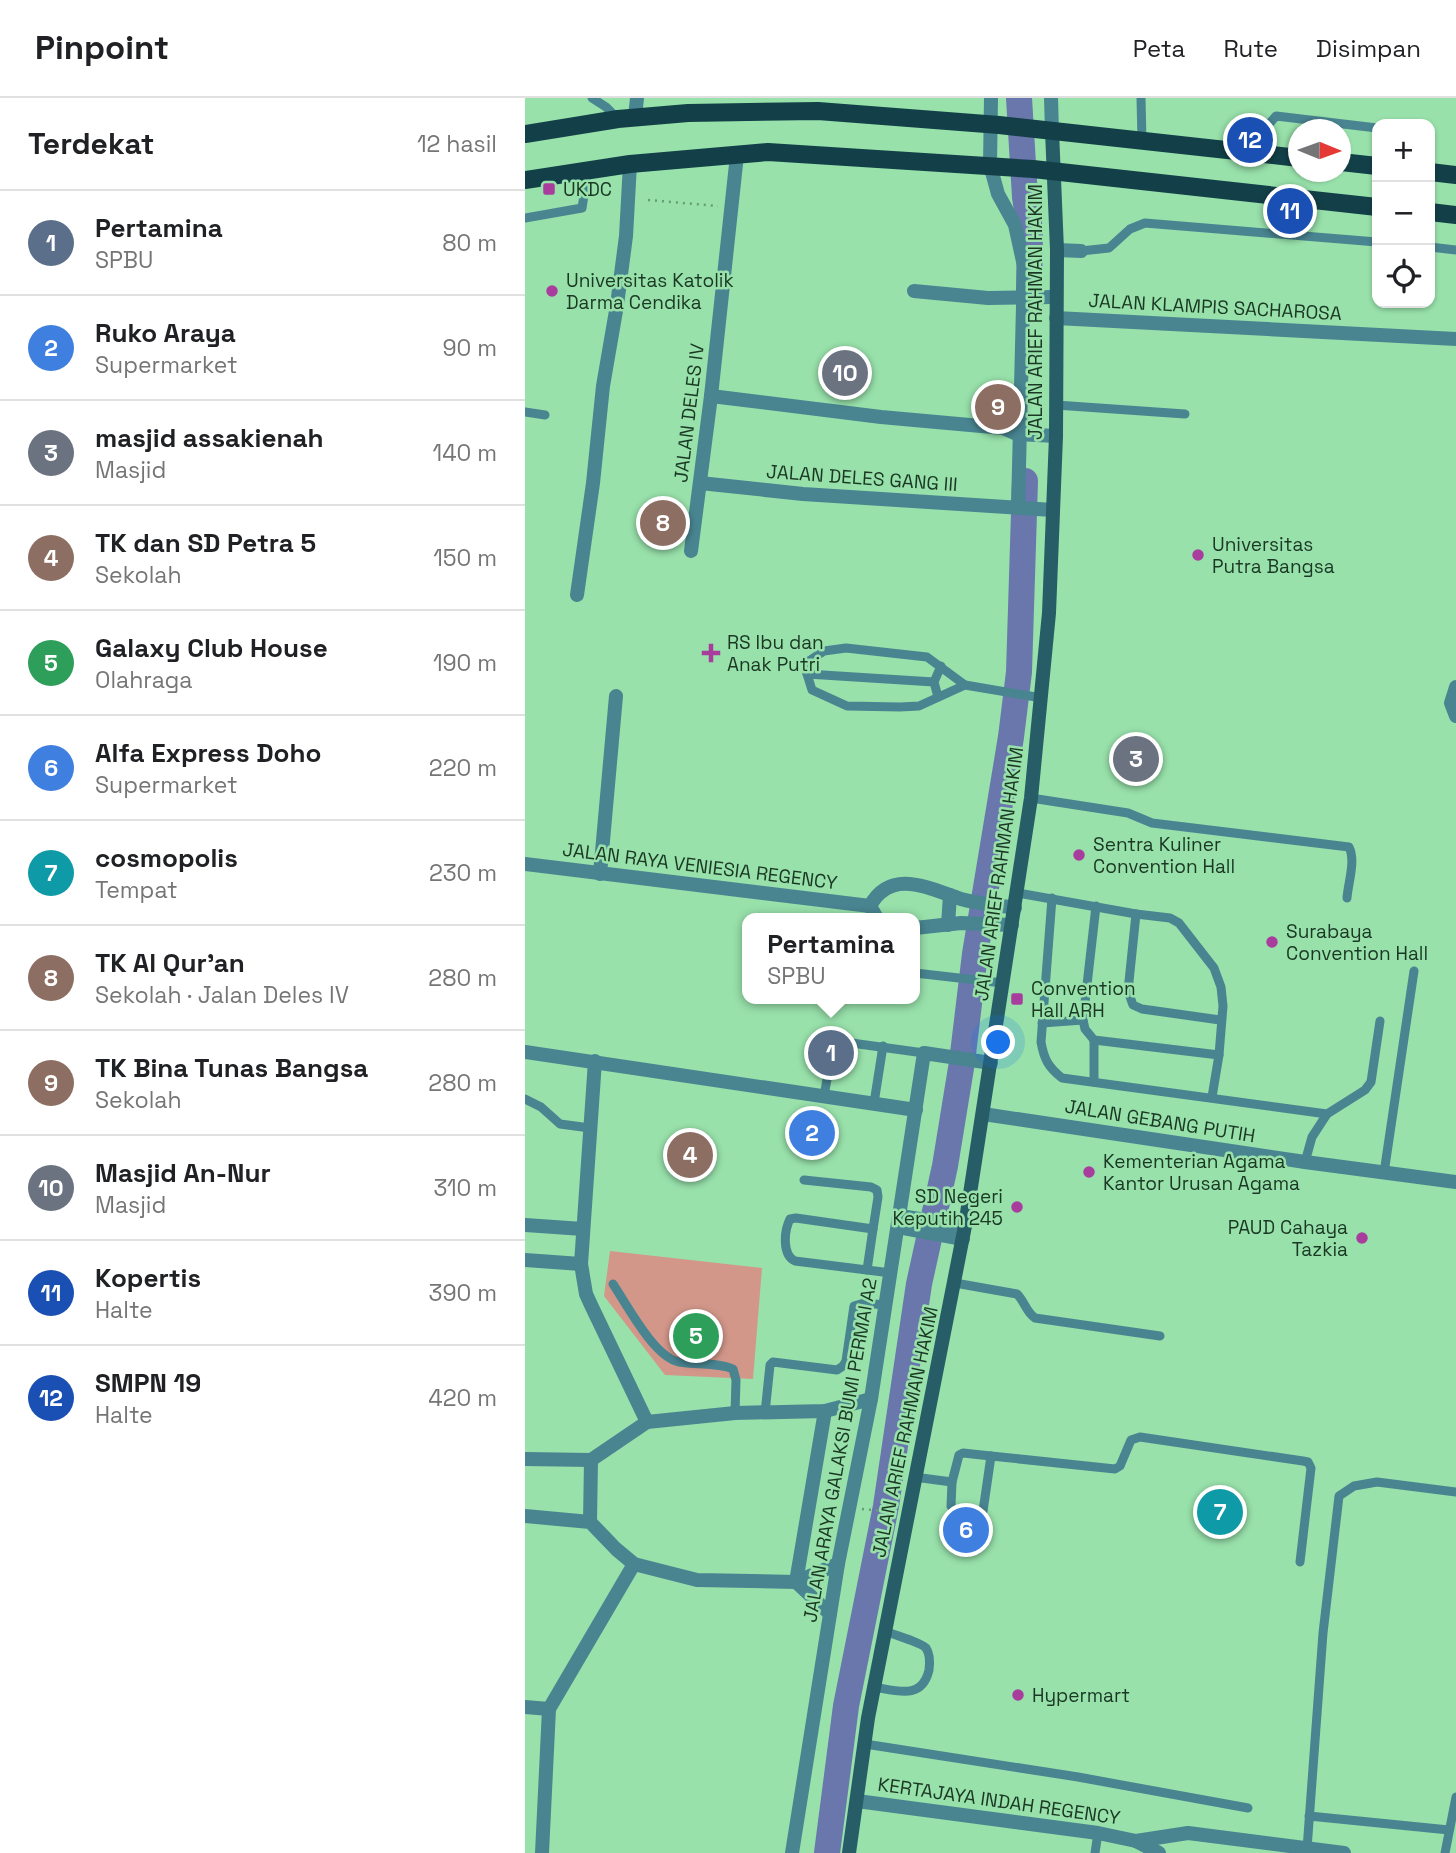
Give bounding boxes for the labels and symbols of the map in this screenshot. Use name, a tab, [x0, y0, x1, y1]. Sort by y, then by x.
pin: 12	[1227, 114, 1273, 166]
north arrow	[1288, 119, 1351, 182]
place label: UKDC	[563, 177, 612, 202]
marker: UKDC	[541, 181, 557, 197]
street label: JALAN ARIEF RAHMAN HAKIM	[1023, 184, 1048, 440]
pin: 11	[1267, 185, 1313, 237]
place label: Universitas Katolik Darma Cendika	[566, 268, 734, 315]
marker: Universitas Katolik Darma Cendika	[544, 283, 560, 299]
street label: JALAN KLAMPIS SACHAROSA	[1088, 288, 1342, 326]
street label: JALAN DELES IV	[668, 342, 710, 484]
pin: 10	[822, 347, 868, 399]
pin: 9	[975, 381, 1021, 433]
street label: JALAN DELES GANG III	[765, 459, 959, 497]
pin: 8	[640, 497, 686, 549]
place label: Universitas Putra Bangsa	[1212, 532, 1335, 579]
marker: Universitas Putra Bangsa	[1190, 547, 1206, 563]
place label: RS Ibu dan Anak Putri	[727, 630, 824, 677]
marker: RS Ibu dan Anak Putri	[701, 643, 721, 663]
pin: 3	[1113, 733, 1159, 785]
street label: JALAN ARIEF RAHMAN HAKIM	[969, 745, 1029, 1003]
place label: Sentra Kuliner Convention Hall	[1093, 832, 1235, 879]
street label: JALAN RAYA VENIESIA REGENCY	[561, 837, 839, 895]
marker: Sentra Kuliner Convention Hall	[1071, 847, 1087, 863]
place label: Surabaya Convention Hall	[1286, 919, 1428, 966]
marker: Surabaya Convention Hall	[1264, 934, 1280, 950]
place label: Convention Hall ARH	[1031, 976, 1136, 1023]
marker: Convention Hall ARH	[1009, 991, 1025, 1007]
your location	[981, 1025, 1015, 1059]
pin: 1	[808, 1027, 854, 1079]
street label: JALAN GEBANG PUTIH	[1063, 1094, 1257, 1148]
pin: 2	[789, 1107, 835, 1159]
pin: 4	[667, 1129, 713, 1181]
place label: Kementerian Agama Kantor Urusan Agama	[1103, 1149, 1300, 1196]
marker: Kementerian Agama Kantor Urusan Agama	[1081, 1164, 1097, 1180]
place label: SD Negeri Keputih 245	[893, 1184, 1003, 1231]
marker: SD Negeri Keputih 245	[1009, 1199, 1025, 1215]
place label: PAUD Cahaya Tazkia	[1228, 1215, 1348, 1262]
marker: PAUD Cahaya Tazkia	[1354, 1230, 1370, 1246]
street label: JALAN ARAYA GALAKSI BUMI PERMAI A2	[797, 1276, 883, 1624]
street label: JALAN ARIEF RAHMAN HAKIM	[866, 1304, 944, 1560]
pin: 5	[673, 1310, 719, 1362]
pin: 7	[1197, 1486, 1243, 1538]
pin: 6	[943, 1504, 989, 1556]
place label: Hypermart	[1032, 1683, 1130, 1708]
marker: Hypermart	[1010, 1687, 1026, 1703]
street label: KERTAJAYA INDAH REGENCY	[876, 1772, 1122, 1830]

